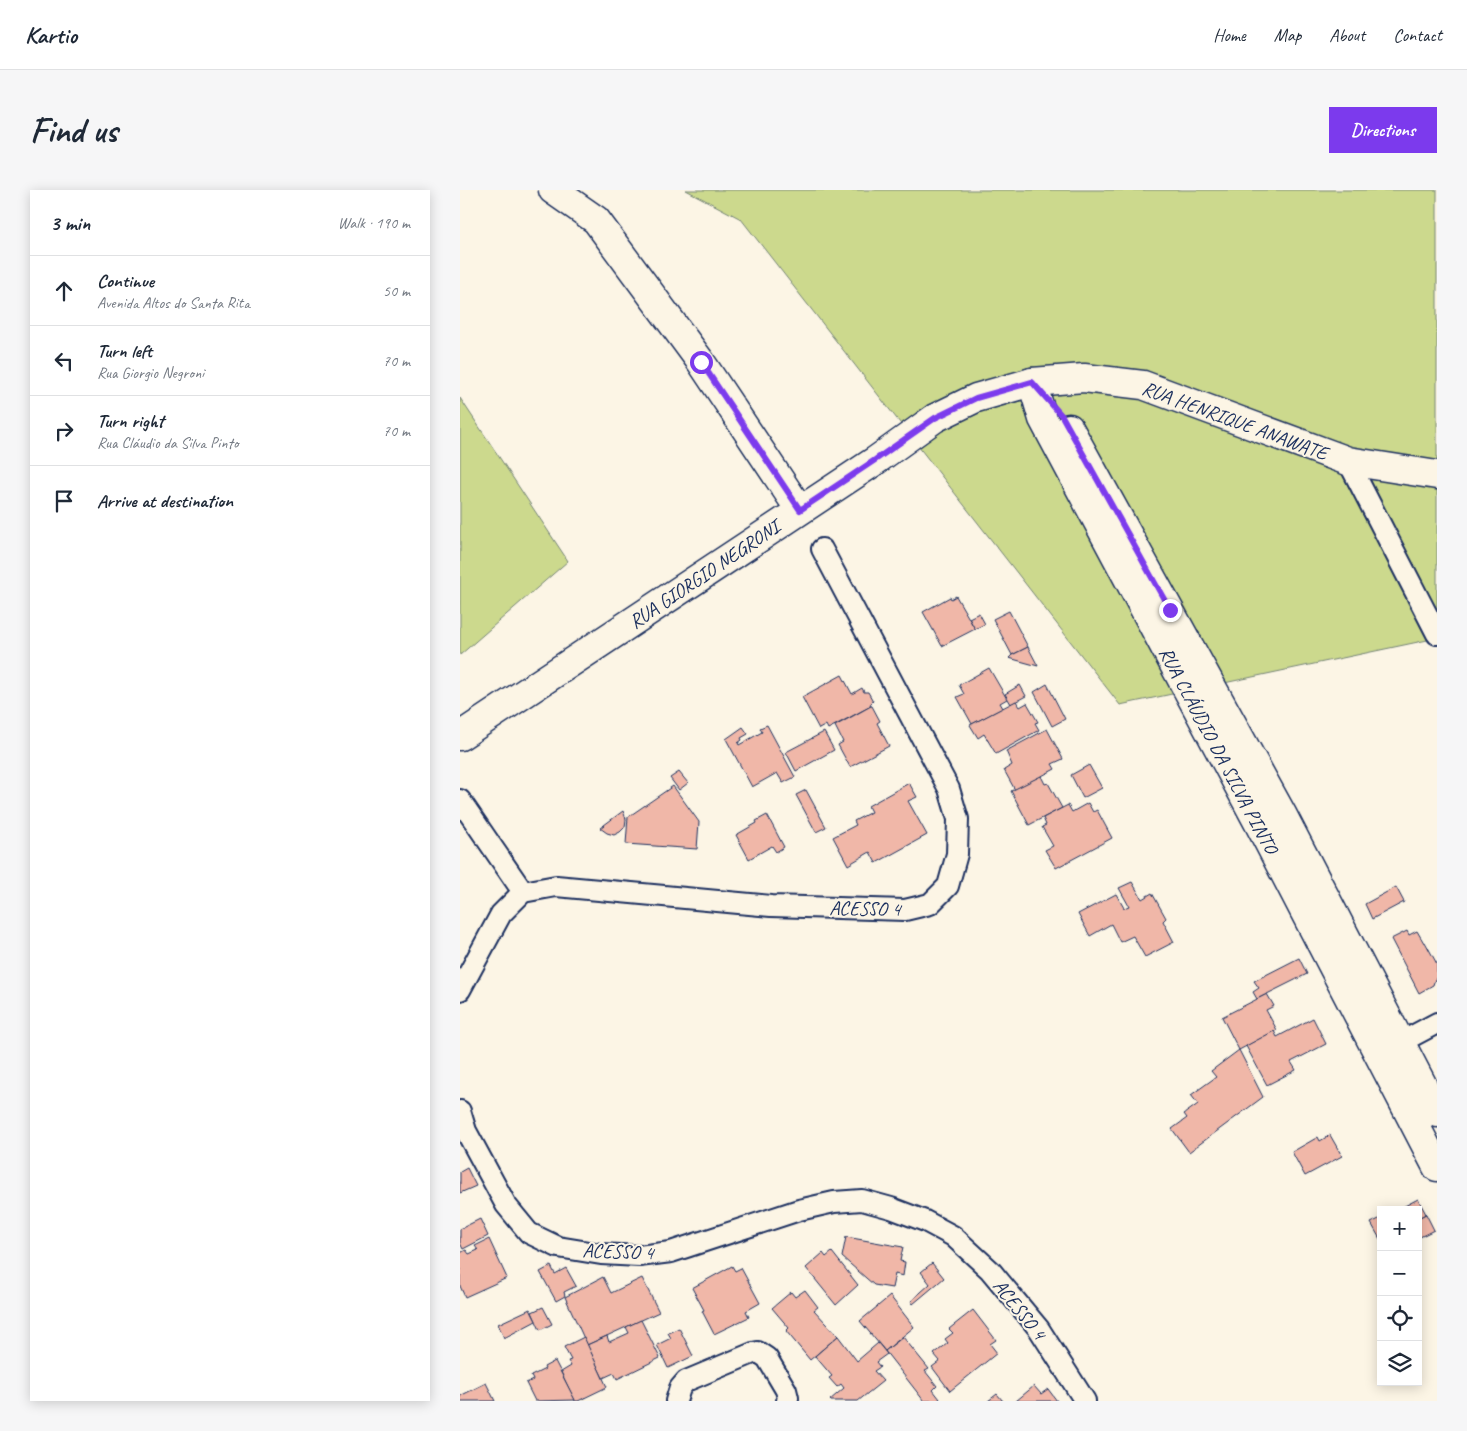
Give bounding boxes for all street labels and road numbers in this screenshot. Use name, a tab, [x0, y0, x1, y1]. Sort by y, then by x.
street label: RUA HENRIQUE ANAWATE	[1139, 375, 1333, 466]
street label: RUA GIORGIO NEGRONI	[624, 512, 788, 634]
street label: RUA CLÁUDIO DA SILVA PINTO	[1153, 643, 1285, 860]
street label: ACESSO 4	[829, 895, 903, 922]
street label: ACESSO 4	[582, 1238, 656, 1265]
street label: ACESSO 4	[988, 1274, 1053, 1346]

